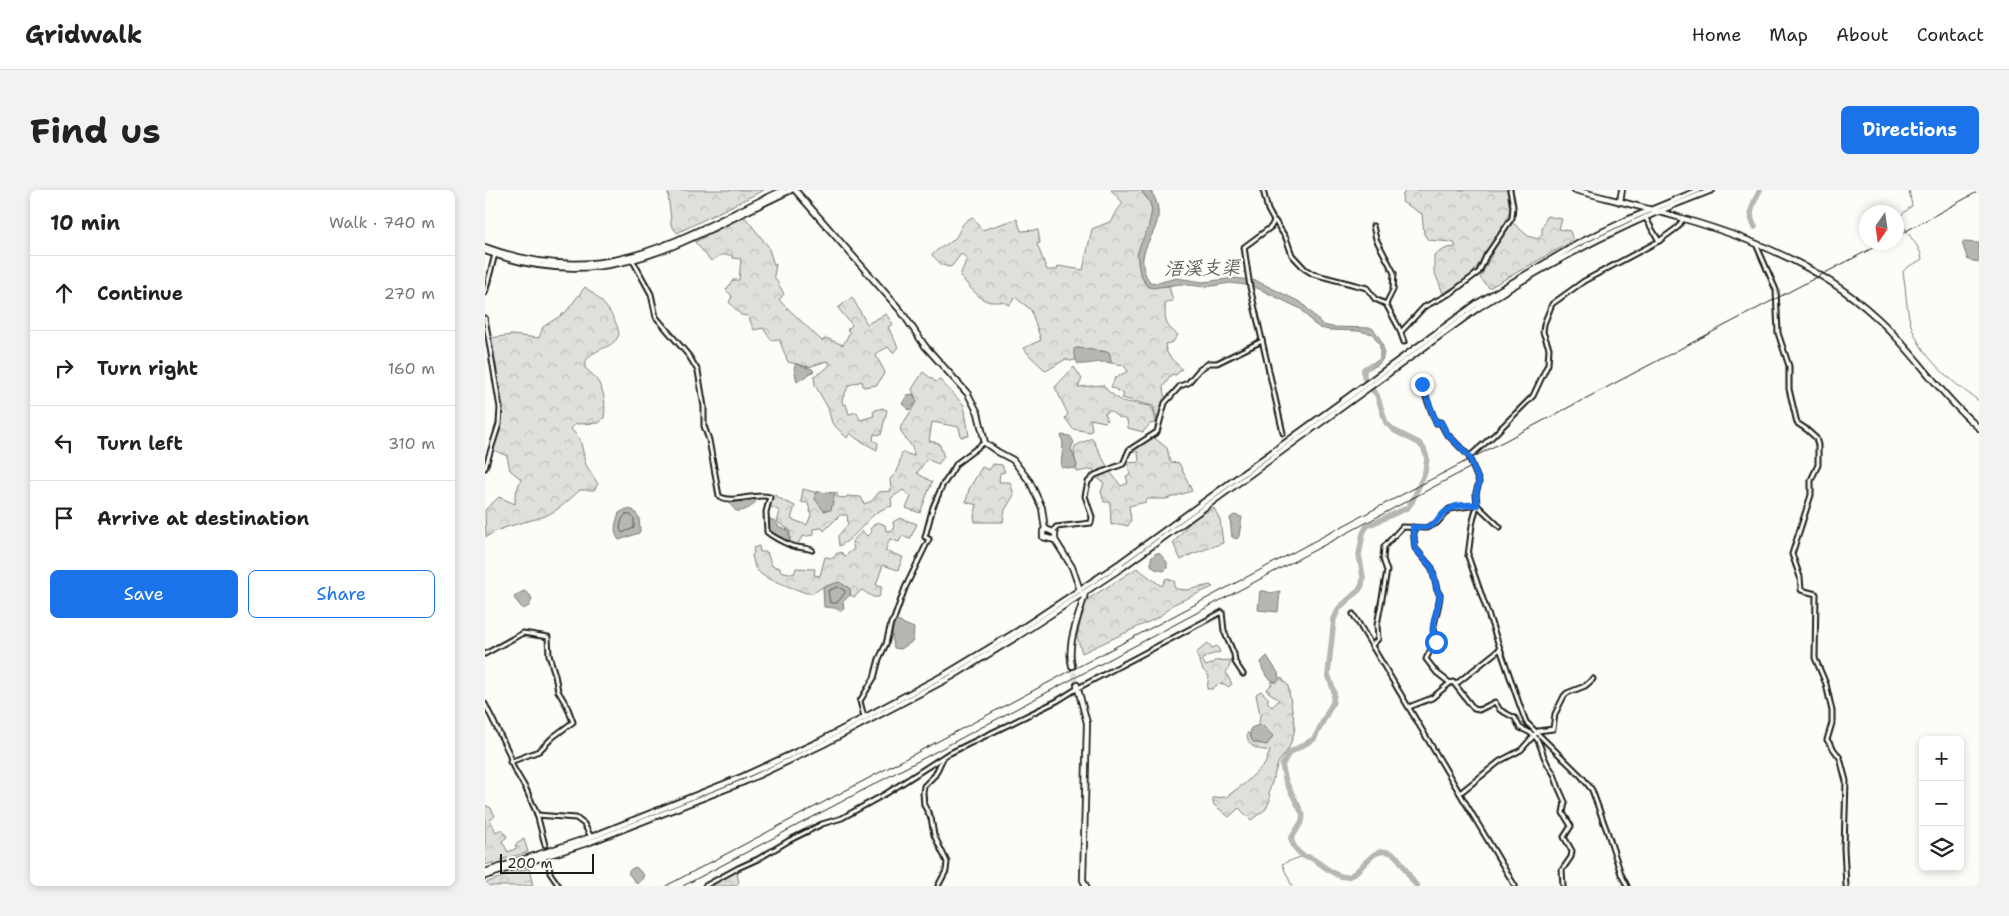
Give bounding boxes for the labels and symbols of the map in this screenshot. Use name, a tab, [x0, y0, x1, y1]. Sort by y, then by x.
north arrow	[1859, 205, 1904, 250]
water label: 浯溪支渠	[1164, 255, 1242, 281]
route end	[1411, 373, 1434, 396]
route start	[1425, 631, 1448, 654]
scale bar	[500, 851, 594, 874]

